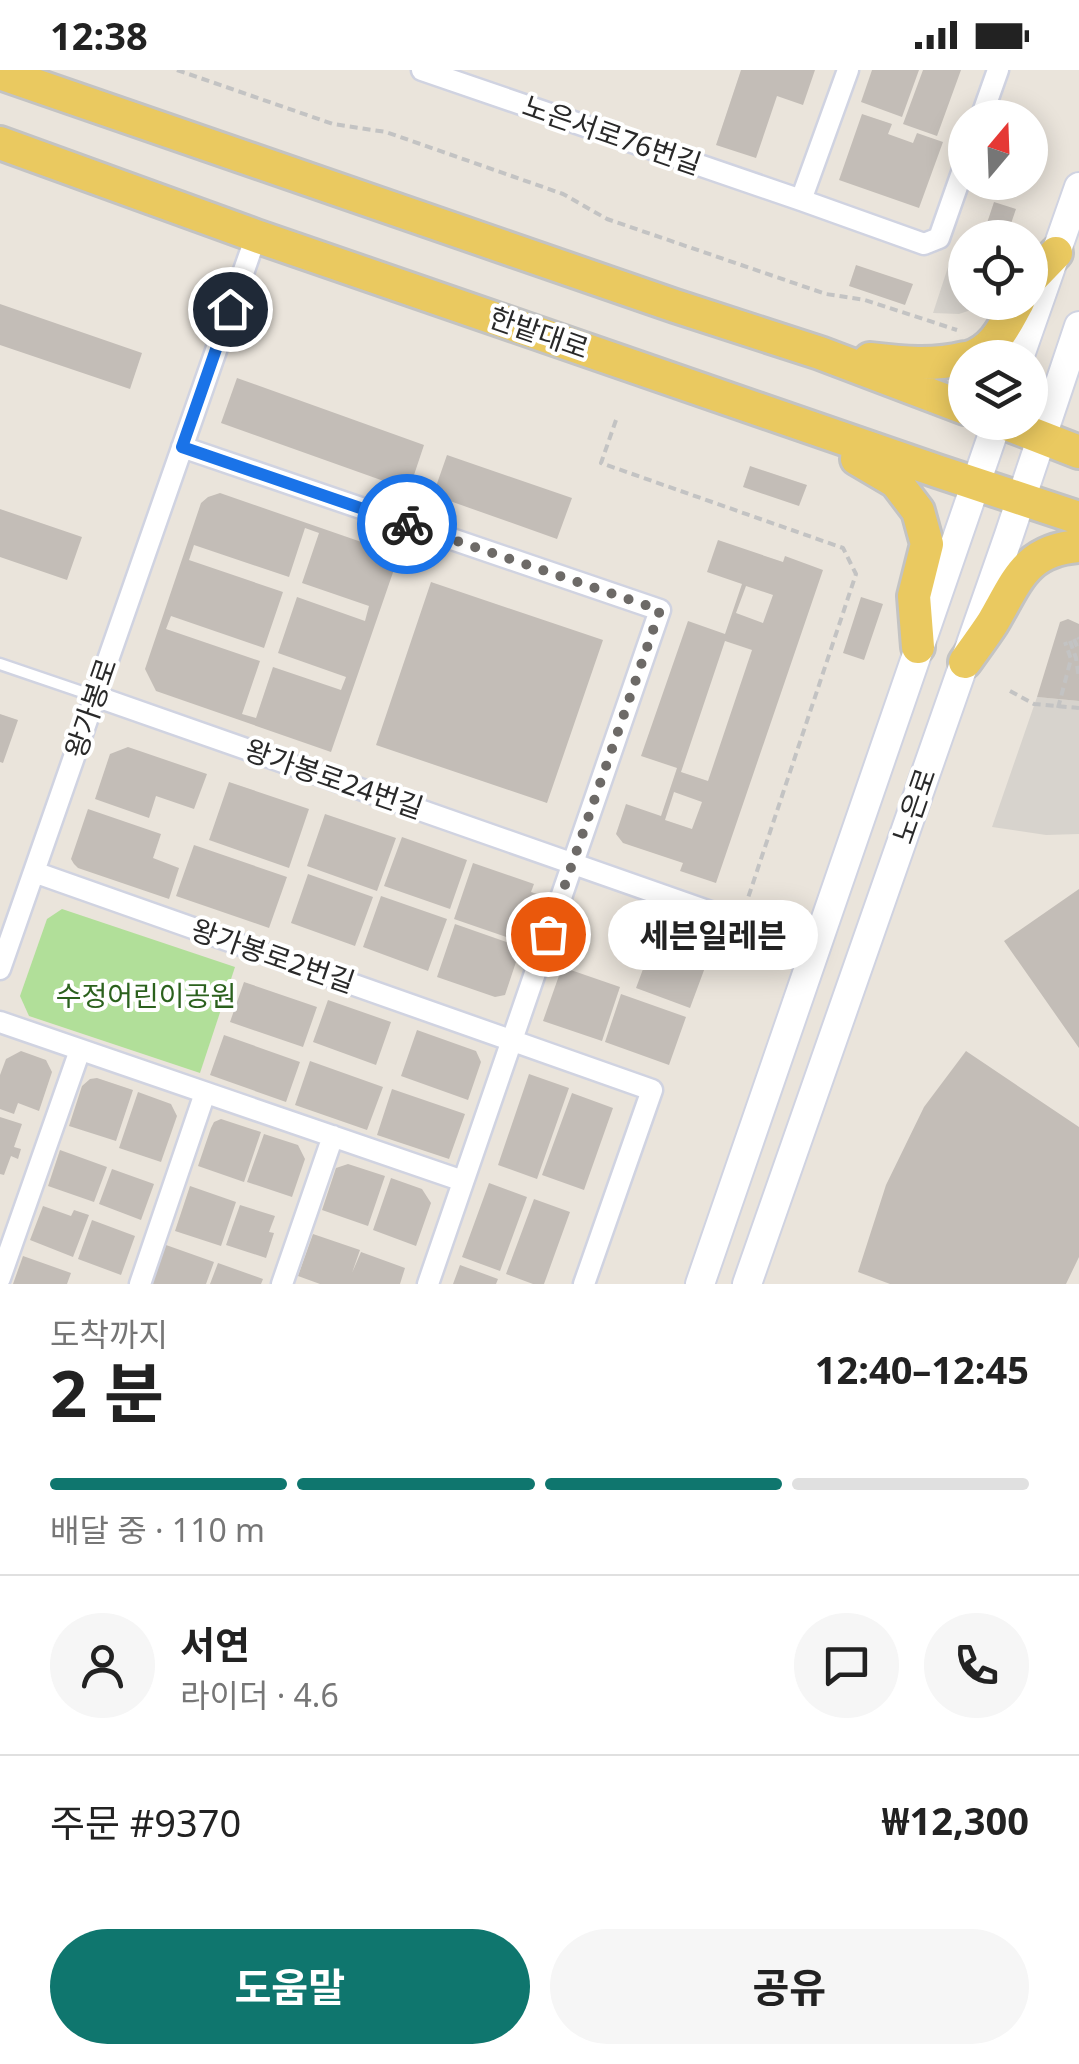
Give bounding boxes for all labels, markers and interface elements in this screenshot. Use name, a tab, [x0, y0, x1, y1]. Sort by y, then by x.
text: 12:38	[50, 9, 148, 61]
street label: 노은서로76번길	[518, 86, 707, 182]
north arrow	[948, 100, 1048, 200]
map controls	[948, 100, 1048, 440]
button: locate	[948, 220, 1048, 320]
pin	[188, 267, 273, 352]
icon: home	[203, 282, 258, 337]
street label: 한밭대로	[484, 297, 594, 367]
button: layers	[948, 340, 1048, 440]
courier	[357, 474, 457, 574]
icon: bike	[380, 497, 435, 552]
street label: 왕가봉로	[55, 653, 125, 763]
street label: 왕가봉로24번길	[240, 730, 429, 826]
street label: 노은로	[883, 763, 944, 848]
pin	[506, 892, 591, 977]
callout: 세븐일레븐	[608, 899, 818, 969]
icon: bag	[521, 907, 576, 962]
street label: 왕가봉로2번길	[186, 909, 360, 1001]
text: 세븐일레븐	[639, 913, 787, 956]
park label: 수정어린이공원	[56, 976, 236, 1014]
text: 도착까지	[50, 1312, 168, 1355]
text: 12:40–12:45	[815, 1343, 1029, 1395]
text: 2 분	[50, 1348, 164, 1436]
text: 배달 중 · 110 m	[50, 1508, 265, 1551]
button: person	[50, 1613, 155, 1718]
button: chat	[794, 1613, 899, 1718]
button: phone	[924, 1613, 1029, 1718]
text: 서연	[180, 1618, 250, 1670]
text: 라이더 · 4.6	[180, 1673, 339, 1716]
text: ₩12,300	[881, 1794, 1029, 1846]
text: 주문 #9370	[50, 1796, 241, 1848]
button: 도움말	[50, 1929, 530, 2044]
button: 공유	[550, 1929, 1029, 2044]

